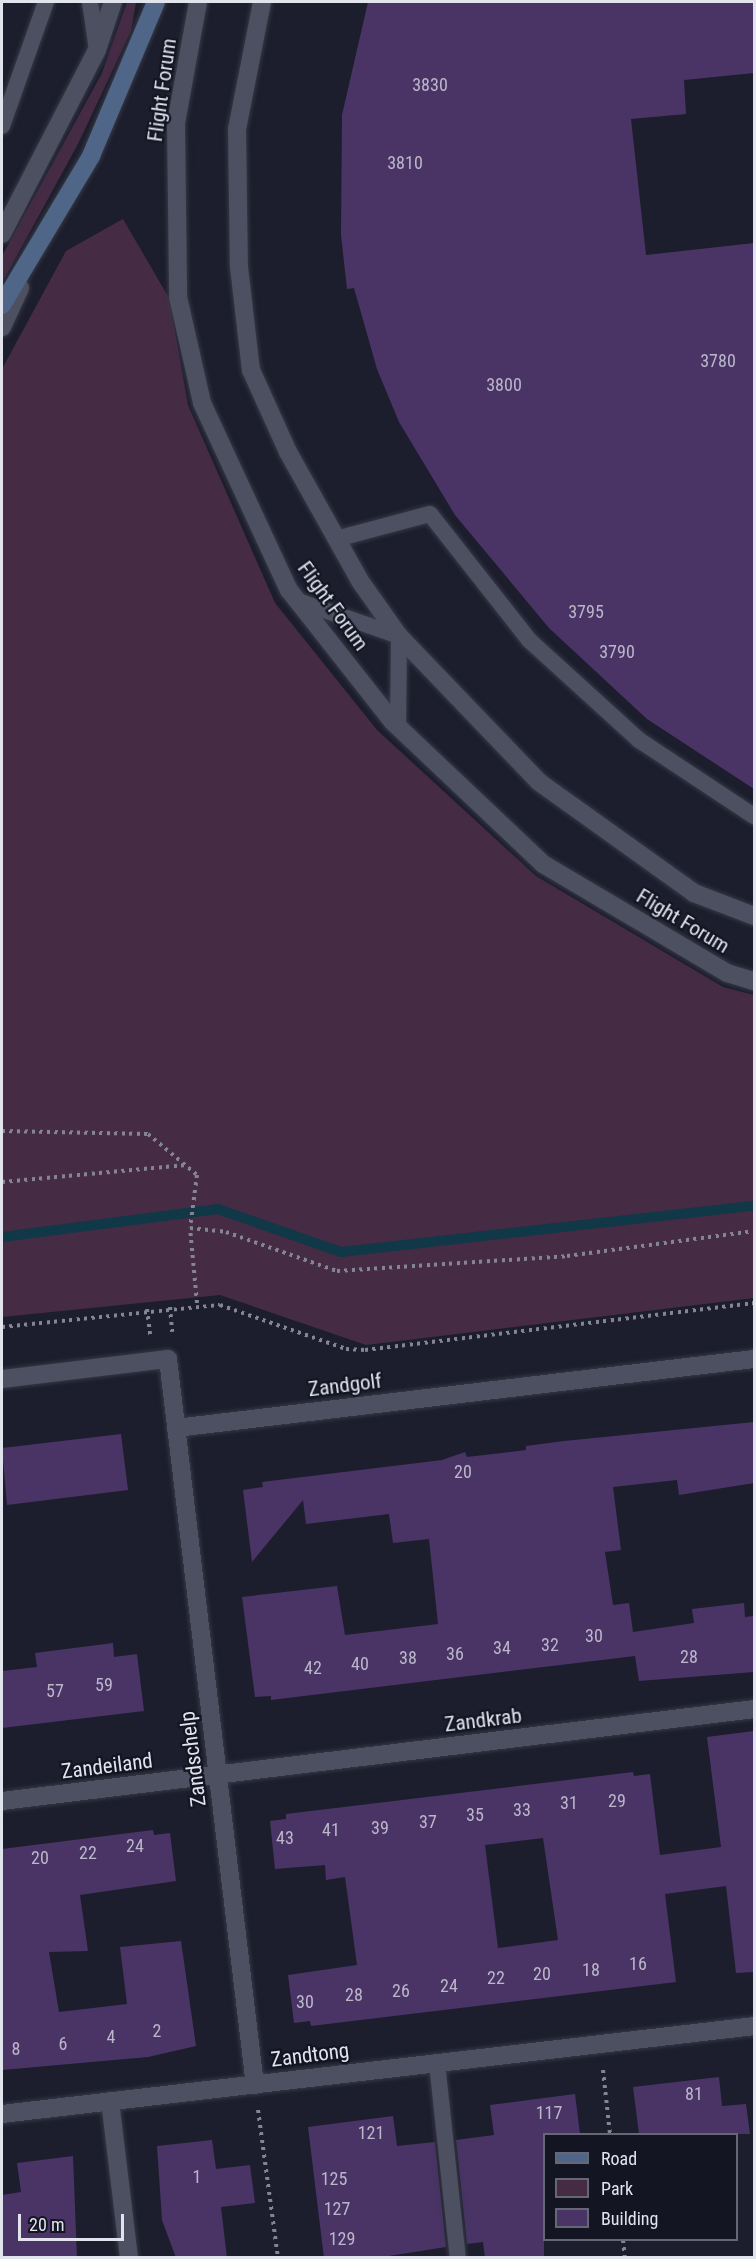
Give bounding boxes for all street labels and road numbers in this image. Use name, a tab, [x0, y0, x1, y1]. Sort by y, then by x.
street label: Flight Forum	[142, 37, 182, 143]
street label: Flight Forum	[292, 557, 374, 655]
street label: Flight Forum	[632, 883, 734, 959]
street label: Zandgolf	[307, 1368, 383, 1402]
street label: Zandkrab	[443, 1703, 523, 1737]
street label: Zandschelp	[175, 1710, 211, 1808]
street label: Zandeiland	[60, 1748, 154, 1784]
street label: Zandtong	[269, 2038, 351, 2072]

